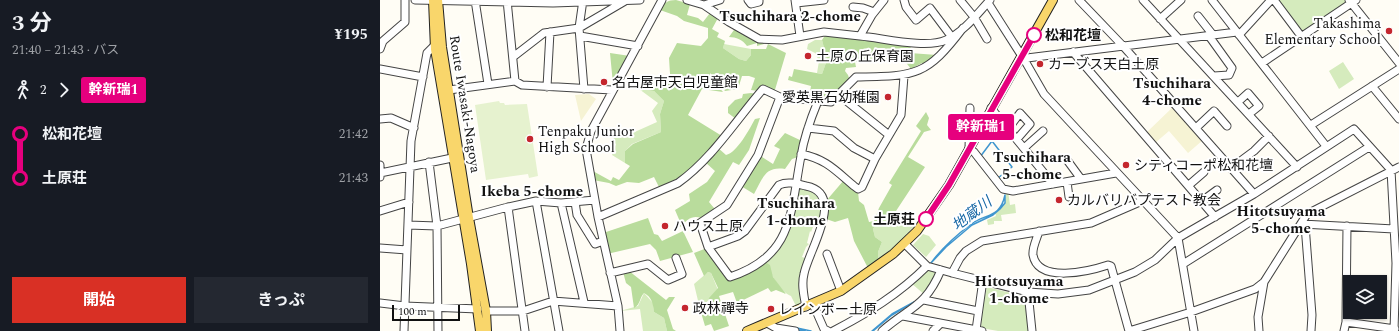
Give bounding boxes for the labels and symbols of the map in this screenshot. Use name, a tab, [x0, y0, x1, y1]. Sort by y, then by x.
district label: Tsuchihara 2-chome	[719, 5, 861, 28]
place label: Takashima Elementary School	[1265, 13, 1381, 50]
place label: 松和花壇	[1045, 25, 1101, 46]
marker: Takashima Elementary School	[1384, 26, 1394, 36]
marker: 松和花壇	[1026, 27, 1042, 43]
street label: Route Iwasaki-Nagoya	[444, 34, 486, 175]
place label: 土原の丘保育園	[816, 46, 914, 67]
marker: 土原の丘保育園	[803, 51, 813, 61]
place label: カーブス天白土原	[1048, 54, 1159, 75]
marker: カーブス天白土原	[1035, 59, 1045, 69]
place label: 名古屋市天白児童館	[612, 72, 738, 93]
district label: Tsuchihara 4-chome	[1133, 72, 1211, 112]
marker: 名古屋市天白児童館	[599, 77, 609, 87]
place label: 愛英黒石幼稚園	[782, 87, 880, 108]
marker: 愛英黒石幼稚園	[883, 92, 893, 102]
line badge: 幹新瑞1	[953, 114, 1009, 140]
place label: Tenpaku Junior High School	[538, 121, 635, 158]
marker: Tenpaku Junior High School	[525, 134, 535, 144]
district label: Tsuchihara 5-chome	[993, 146, 1071, 186]
place label: シティコーポ松和花壇	[1134, 155, 1273, 176]
marker: シティコーポ松和花壇	[1121, 160, 1131, 170]
district label: Ikeba 5-chome	[481, 180, 583, 203]
water label: 地蔵川	[947, 190, 998, 237]
place label: カルバリバプテスト教会	[1067, 190, 1221, 211]
district label: Tsuchihara 1-chome	[757, 192, 835, 232]
marker: カルバリバプテスト教会	[1054, 195, 1064, 205]
district label: Hitotsuyama 5-chome	[1237, 200, 1326, 240]
place label: 土原荘	[873, 209, 915, 230]
marker: 土原荘	[918, 211, 934, 227]
place label: ハウス土原	[673, 216, 743, 237]
marker: ハウス土原	[660, 221, 670, 231]
district label: Hitotsuyama 1-chome	[975, 270, 1064, 310]
place label: 政林禪寺	[693, 298, 749, 319]
place label: レインボー土原	[779, 299, 877, 320]
scale bar	[392, 303, 460, 322]
marker: 政林禪寺	[680, 303, 690, 313]
marker: レインボー土原	[766, 304, 776, 314]

